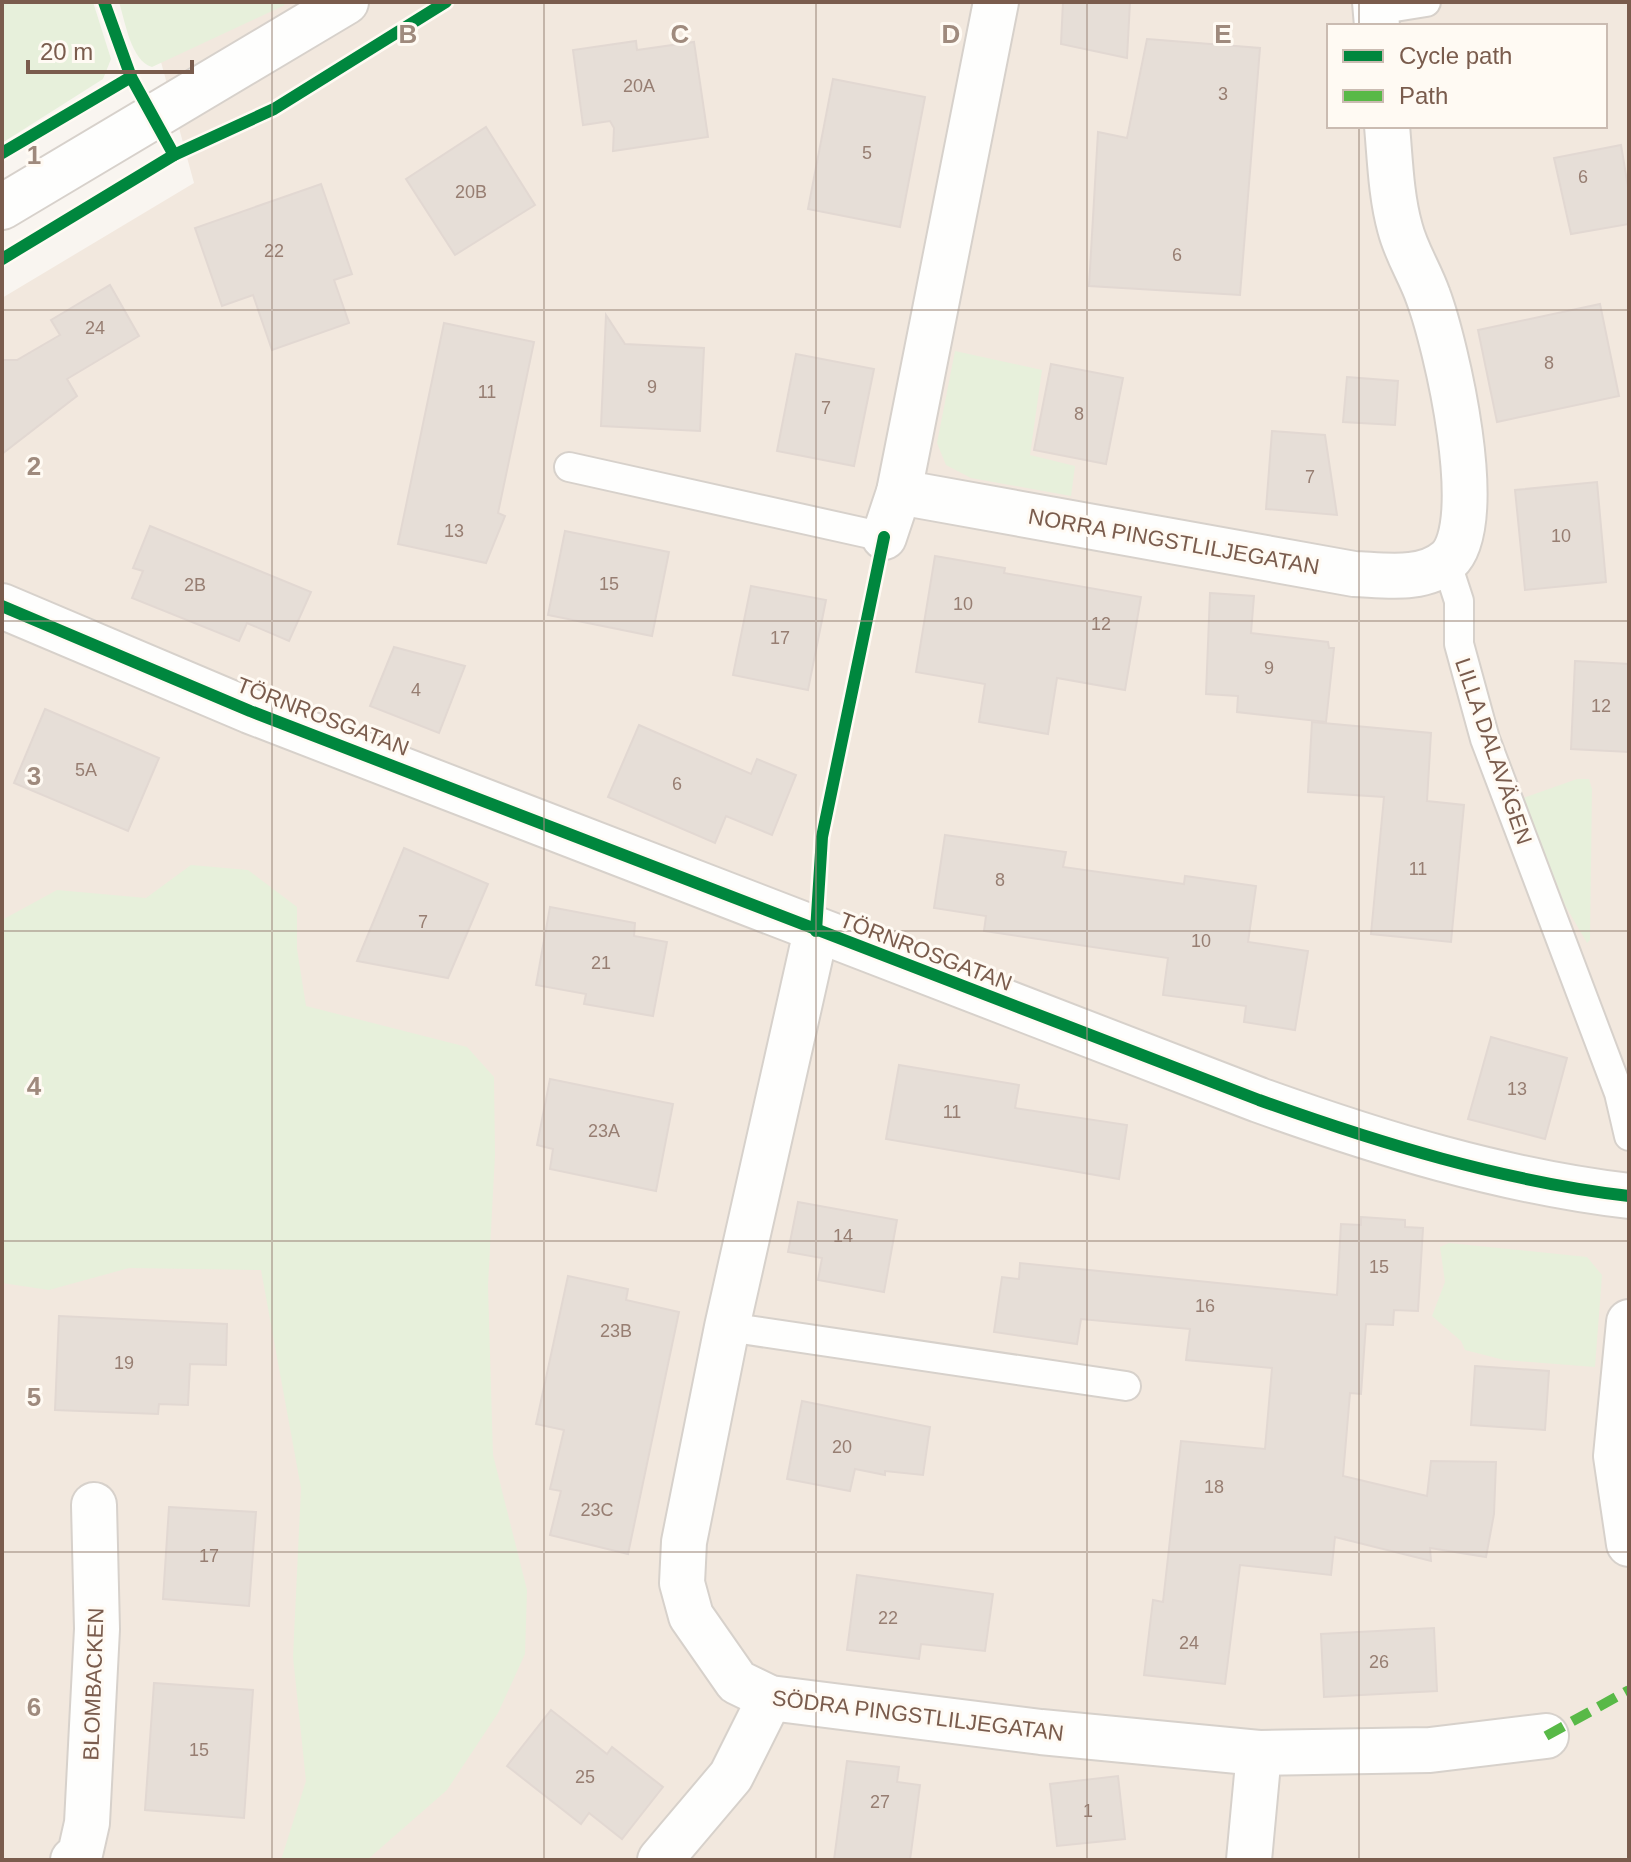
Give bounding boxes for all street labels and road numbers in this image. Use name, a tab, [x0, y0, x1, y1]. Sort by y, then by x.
street label: NORRA PINGSTLILJEGATAN	[1026, 504, 1321, 579]
street label: LILLA DALAVÄGEN	[1450, 655, 1537, 848]
street label: TÖRNROSGATAN	[233, 672, 413, 761]
street label: TÖRNROSGATAN	[836, 907, 1016, 996]
street label: BLOMBACKEN	[78, 1607, 109, 1761]
street label: SÖDRA PINGSTLILJEGATAN	[771, 1685, 1065, 1746]

